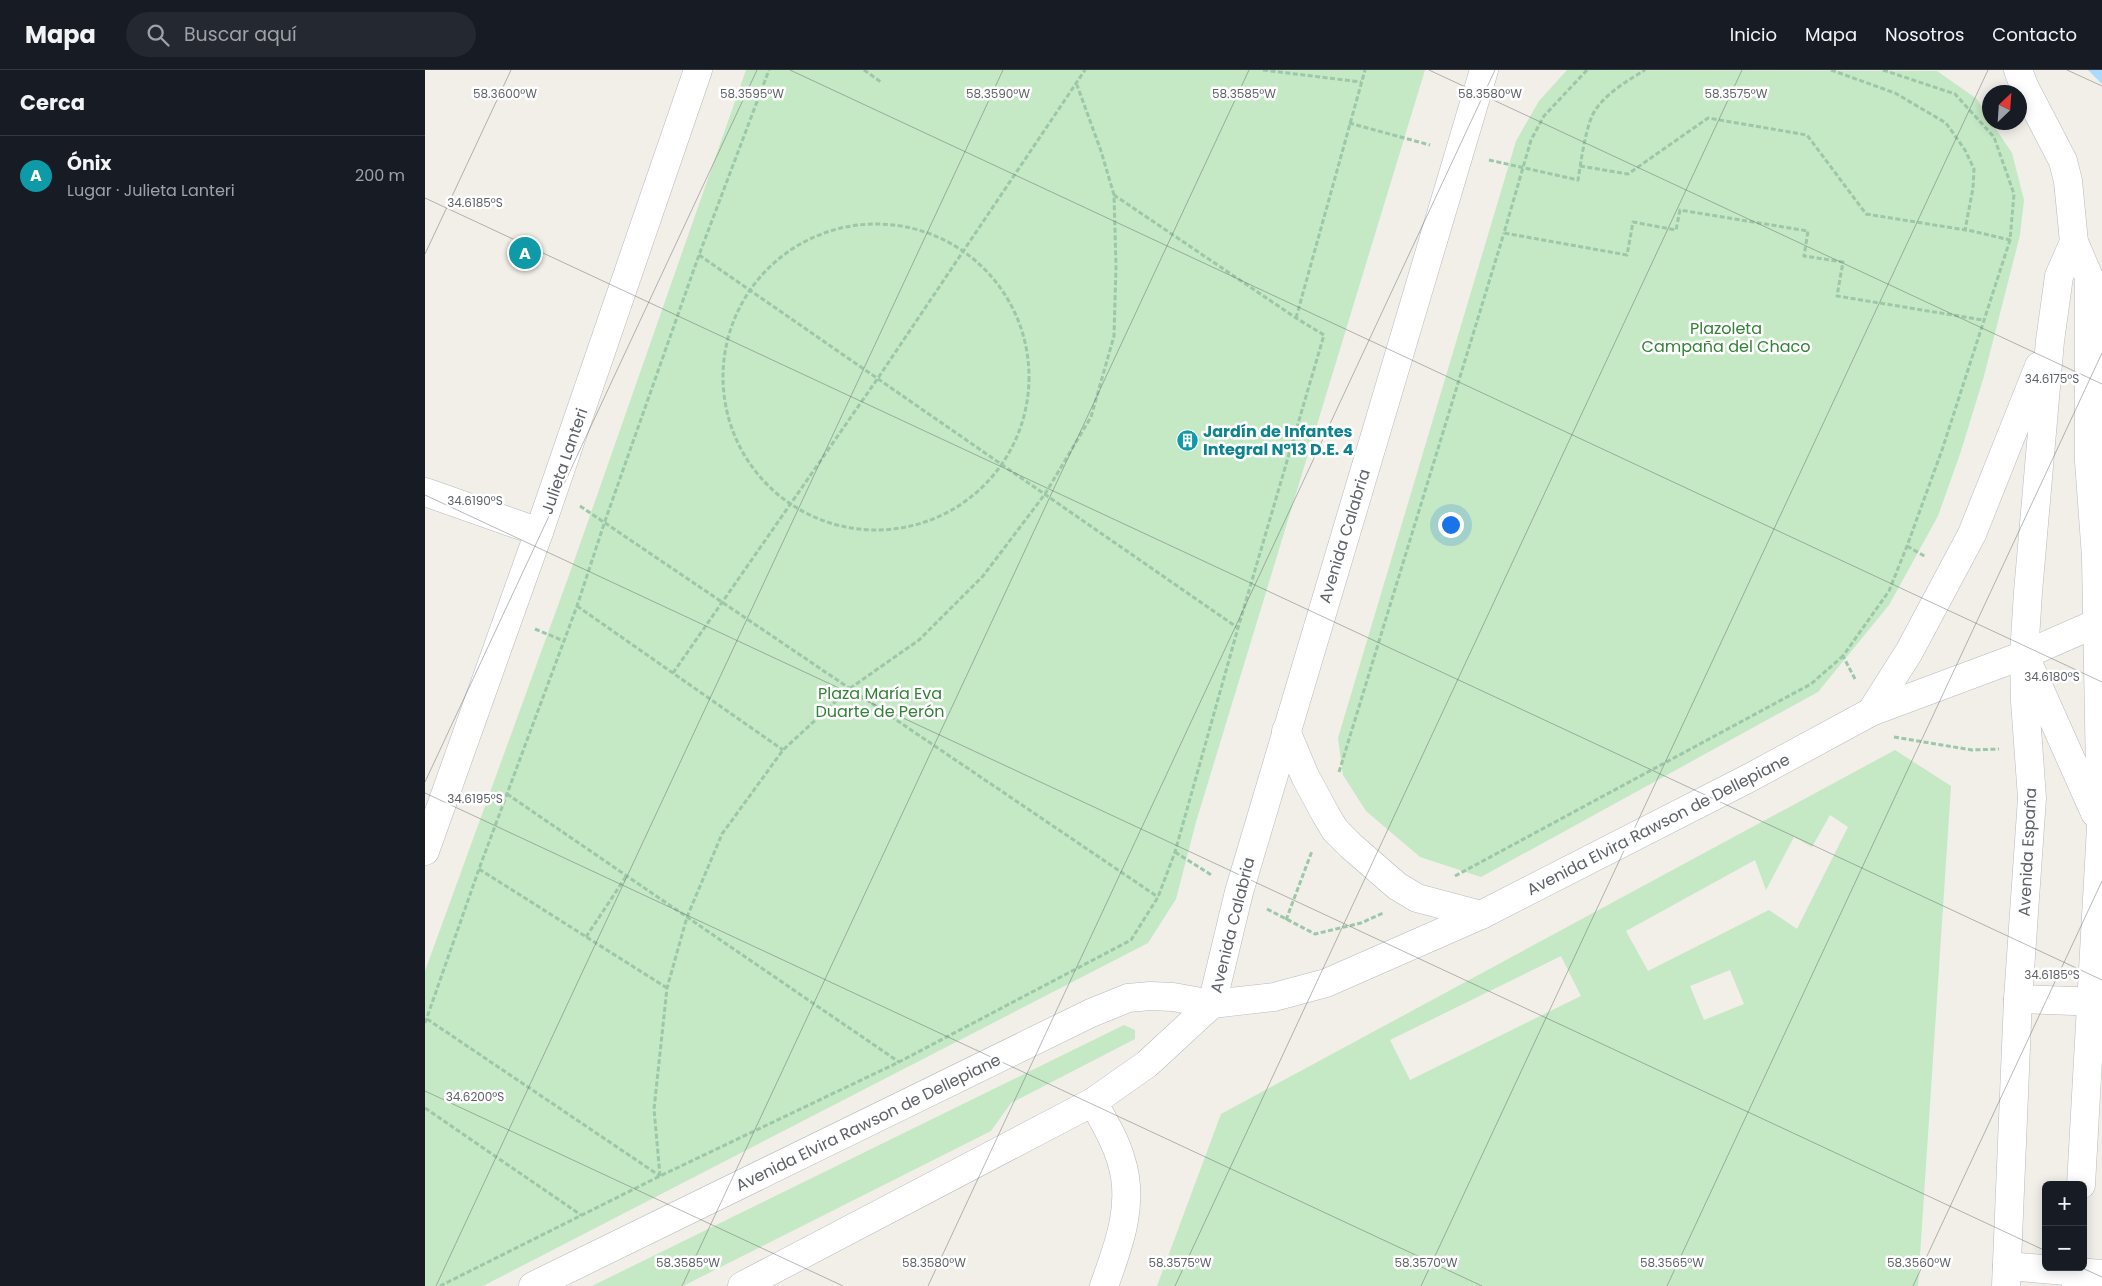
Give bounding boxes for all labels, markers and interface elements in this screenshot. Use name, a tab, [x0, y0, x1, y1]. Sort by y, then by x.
search box	[126, 12, 476, 57]
text: Mapa	[25, 18, 96, 51]
icon: search	[144, 21, 172, 49]
text: Buscar aquí	[184, 21, 297, 48]
text: Inicio	[1730, 22, 1777, 47]
text: Mapa	[1805, 22, 1857, 47]
text: Nosotros	[1885, 22, 1964, 47]
text: Contacto	[1992, 22, 2077, 47]
text: 58.3600°W	[473, 85, 537, 102]
text: 58.3595°W	[720, 85, 784, 102]
text: 58.3590°W	[966, 85, 1030, 102]
text: 58.3585°W	[1212, 85, 1276, 102]
text: 58.3580°W	[1458, 85, 1522, 102]
text: 58.3575°W	[1705, 85, 1768, 102]
north arrow	[1982, 85, 2027, 130]
text: Cerca	[20, 88, 85, 117]
text: Ónix	[67, 150, 112, 177]
text: A	[30, 164, 42, 187]
text: 200 m	[355, 164, 405, 187]
text: Lugar · Julieta Lanteri	[67, 179, 235, 202]
text: 34.6185°S	[447, 194, 503, 211]
pin: A	[509, 234, 541, 272]
park label: Plazoleta Campaña del Chaco	[1642, 317, 1810, 358]
text: 34.6175°S	[2025, 370, 2079, 387]
street label: Julieta Lanteri	[536, 405, 593, 517]
place label: Jardín de Infantes Integral N°13 D.E. 4	[1203, 420, 1354, 461]
building icon: Jardín de Infantes Integral N°13 D.E. 4	[1175, 428, 1199, 452]
street label: Avenida Calabria	[1313, 466, 1376, 606]
text: 34.6190°S	[447, 492, 503, 509]
your location	[1438, 512, 1464, 538]
text: 34.6180°S	[2024, 668, 2080, 685]
park label: Plaza María Eva Duarte de Perón	[816, 682, 945, 723]
street label: Avenida Elvira Rawson de Dellepiane	[1523, 748, 1794, 901]
street label: Avenida España	[2013, 787, 2042, 917]
text: 34.6195°S	[447, 790, 503, 807]
street label: Avenida Calabria	[1204, 855, 1260, 995]
text: 34.6185°S	[2024, 966, 2080, 983]
street label: Avenida Elvira Rawson de Dellepiane	[732, 1048, 1005, 1197]
text: 34.6200°S	[446, 1088, 504, 1105]
map controls	[2042, 1181, 2087, 1271]
button: +	[2042, 1181, 2087, 1226]
button: −	[2042, 1226, 2087, 1271]
text: 58.3585°W	[656, 1254, 720, 1271]
text: 58.3580°W	[902, 1254, 966, 1271]
text: 58.3575°W	[1149, 1254, 1212, 1271]
text: 58.3570°W	[1395, 1254, 1458, 1271]
text: 58.3565°W	[1640, 1254, 1704, 1271]
text: 58.3560°W	[1887, 1254, 1951, 1271]

